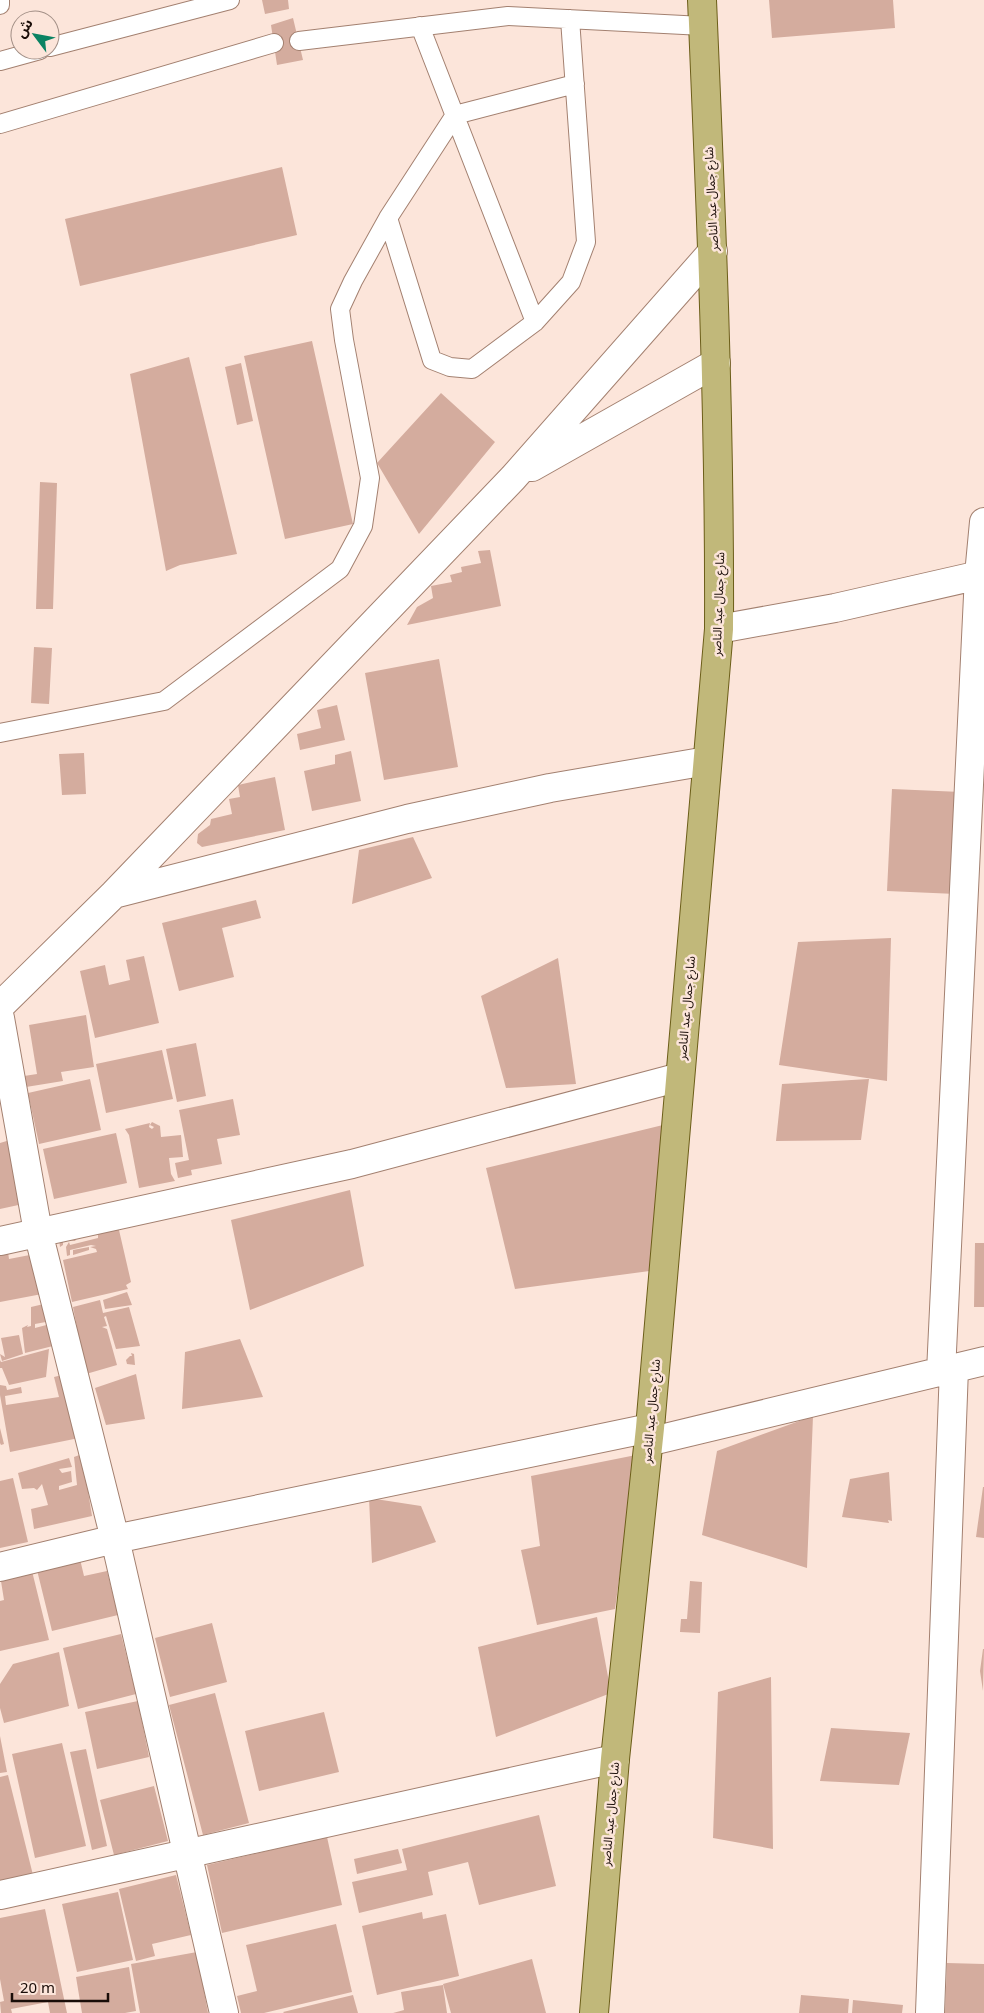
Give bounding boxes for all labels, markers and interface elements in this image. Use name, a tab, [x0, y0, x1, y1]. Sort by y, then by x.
north arrow	[10, 10, 60, 60]
text: ش	[10, 15, 37, 41]
street label: شارع جمال عبد الناصر	[700, 146, 723, 253]
street label: شارع جمال عبد الناصر	[708, 552, 729, 657]
street label: شارع جمال عبد الناصر	[673, 955, 700, 1062]
street label: شارع جمال عبد الناصر	[638, 1358, 665, 1465]
street label: شارع جمال عبد الناصر	[597, 1761, 624, 1868]
scale bar	[12, 1970, 109, 2002]
text: 20 m	[20, 1977, 55, 1997]

